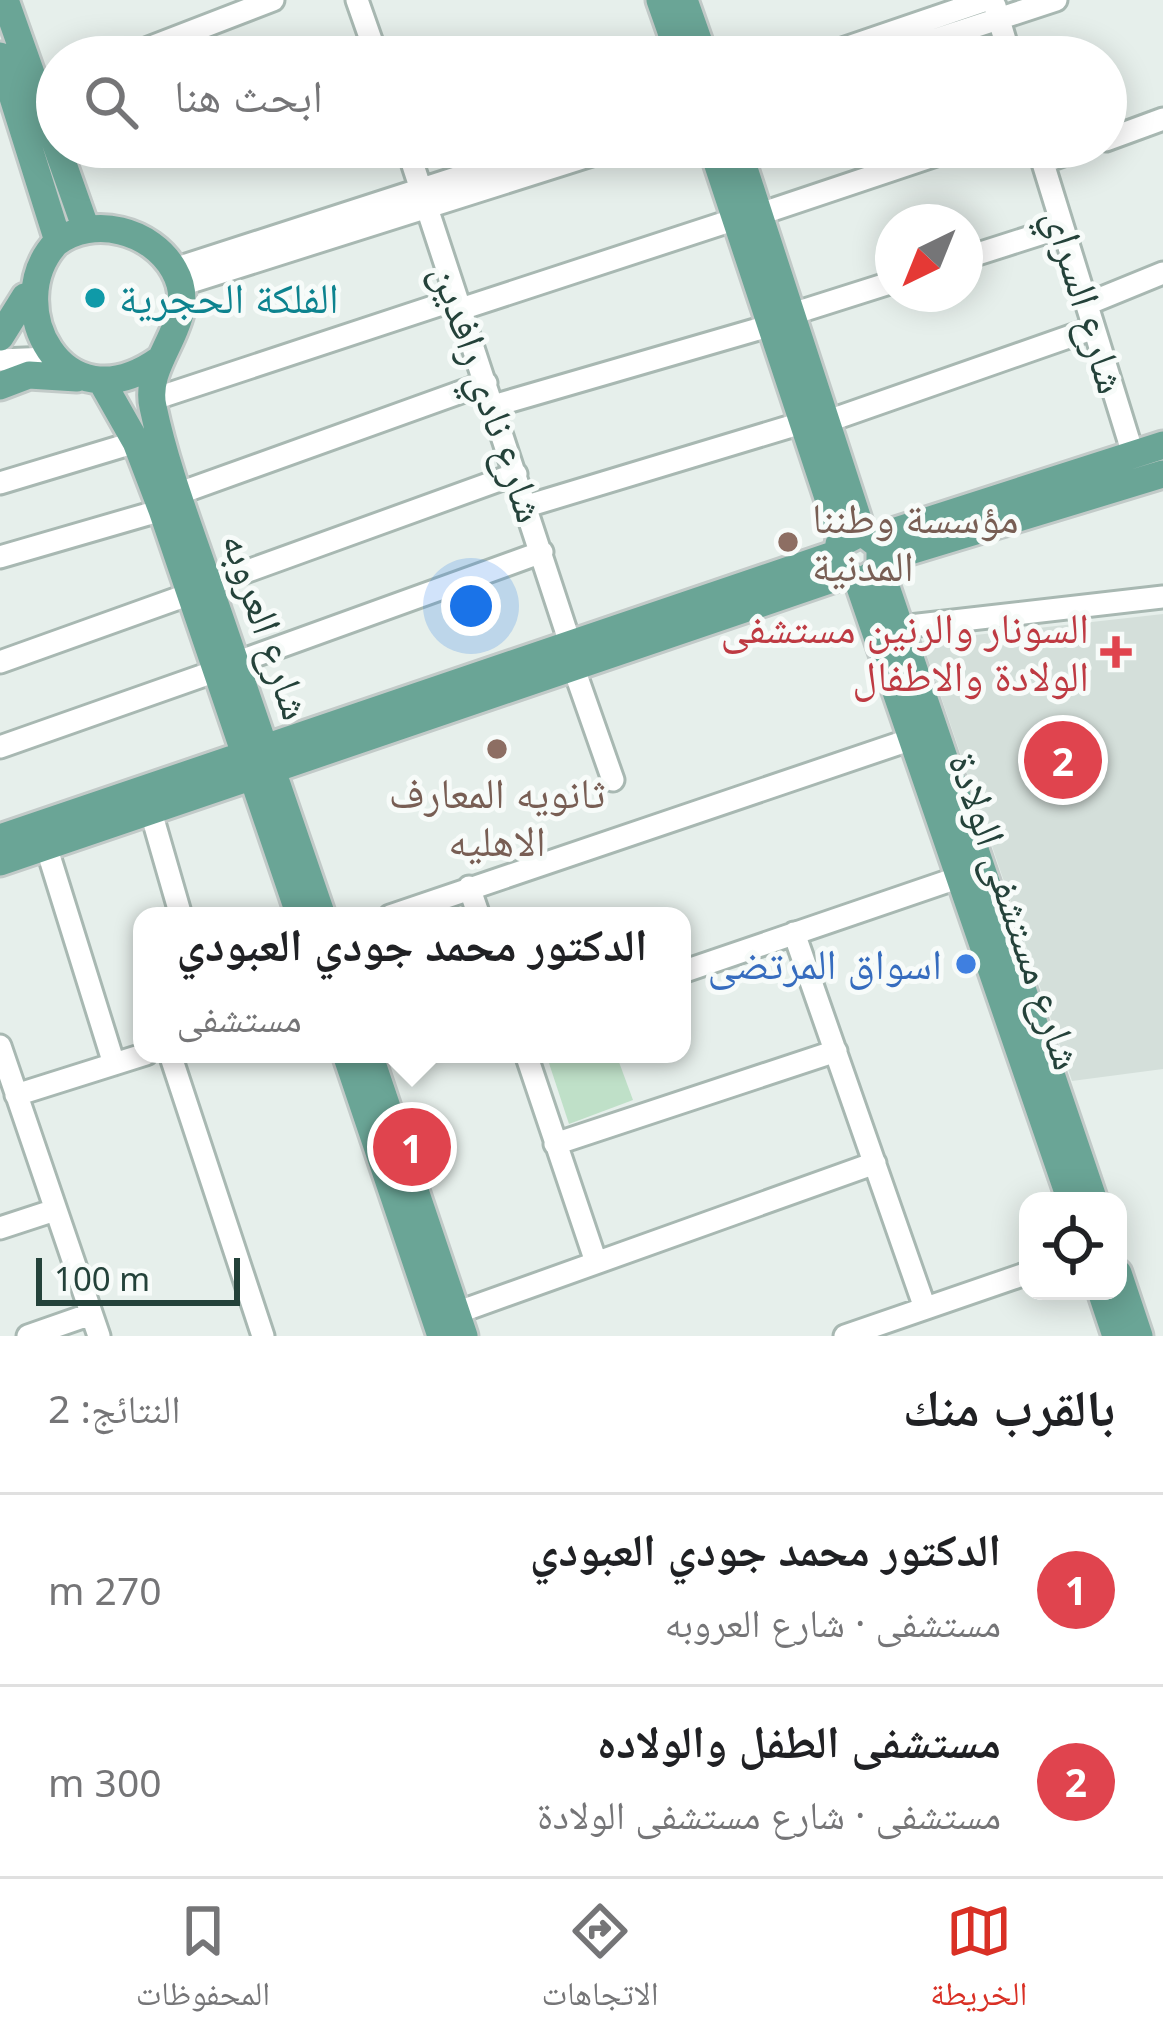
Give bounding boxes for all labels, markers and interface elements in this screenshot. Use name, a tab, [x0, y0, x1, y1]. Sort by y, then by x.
search box	[36, 36, 1127, 168]
text: ابحث هنا	[174, 64, 323, 125]
icon: search	[78, 69, 144, 135]
street label: شارع السراي	[1026, 201, 1143, 402]
north arrow	[875, 204, 983, 312]
street label: شارع نادي رافدين	[413, 256, 561, 532]
place label: الفلكة الحجرية	[119, 268, 339, 325]
marker: الفلكة الحجرية	[82, 285, 108, 311]
place label: مؤسسة وطننا المدنية	[812, 488, 1019, 593]
street label: شارع العروبه	[210, 524, 327, 727]
marker: مؤسسة وطننا المدنية	[775, 529, 801, 555]
your location	[441, 576, 501, 636]
place label: السونار والرنين مستشفى الولادة والاطفال	[721, 598, 1089, 703]
marker: السونار والرنين مستشفى الولادة والاطفال	[1100, 636, 1132, 668]
pin: 2	[1024, 715, 1102, 805]
marker: ثانويه المعارف الاهليه	[484, 736, 510, 762]
street label: شارع مستشفى الولادة	[936, 744, 1098, 1077]
place label: ثانويه المعارف الاهليه	[389, 763, 605, 868]
popup	[133, 907, 691, 1063]
text: الدكتور محمد جودي العبودي	[176, 913, 648, 974]
place label: اسواق المرتضى	[707, 934, 942, 991]
marker: اسواق المرتضى	[953, 951, 979, 977]
text: مستشفى	[176, 990, 302, 1043]
pin: 1	[373, 1102, 451, 1192]
map controls	[1019, 1192, 1127, 1300]
button: locate	[1019, 1192, 1127, 1300]
scale bar	[36, 1252, 240, 1305]
text: 100 m	[54, 1256, 150, 1301]
text: بالقرب منك	[903, 1371, 1115, 1441]
text: النتائج: 2	[48, 1381, 180, 1434]
text: الدكتور محمد جودي العبودي	[530, 1518, 1001, 1579]
text: 270 m	[48, 1563, 162, 1616]
text: 1	[1065, 1563, 1087, 1616]
text: مستشفى · شارع العروبه	[665, 1595, 1001, 1648]
text: مستشفى الطفل والولاده	[597, 1710, 1001, 1771]
text: 300 m	[48, 1755, 162, 1808]
text: 2	[1065, 1755, 1087, 1808]
text: مستشفى · شارع مستشفى الولادة	[537, 1787, 1001, 1840]
tab: المحفوظات	[136, 1898, 270, 2026]
tab: الاتجاهات	[541, 1898, 659, 2026]
tab: الخريطة	[930, 1898, 1027, 2026]

